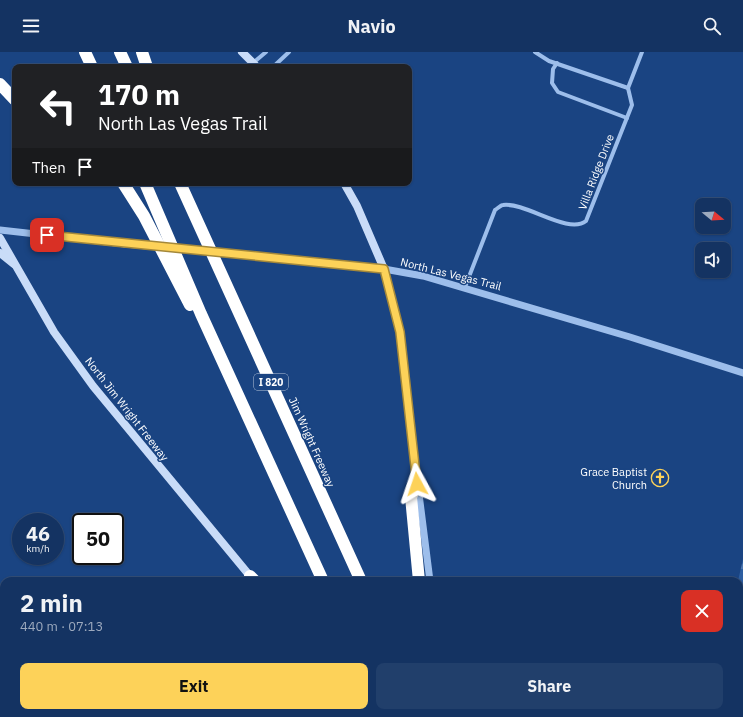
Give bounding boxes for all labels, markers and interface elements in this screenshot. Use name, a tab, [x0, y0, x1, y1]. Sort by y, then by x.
icon: menu	[20, 15, 42, 37]
text: Navio	[347, 15, 396, 38]
icon: search	[701, 15, 723, 37]
text: 170 m	[98, 76, 180, 113]
icon: left	[32, 80, 84, 132]
text: North Las Vegas Trail	[98, 112, 267, 135]
street label: Villa Ridge Drive	[575, 132, 617, 212]
icon: arrive	[74, 156, 96, 178]
text: Then	[32, 158, 66, 177]
north arrow	[695, 198, 731, 234]
map controls	[695, 198, 731, 278]
pin	[30, 218, 64, 252]
icon: arrive	[36, 224, 58, 246]
button: sound	[695, 242, 731, 278]
street label: North Las Vegas Trail	[399, 255, 503, 293]
street label: North Jim Wright Freeway	[82, 354, 172, 464]
road number: I 820	[254, 374, 288, 390]
street label: Jim Wright Freeway	[286, 395, 338, 490]
position arrow	[396, 463, 438, 505]
place label: Grace Baptist Church	[580, 465, 647, 492]
church icon: Grace Baptist Church	[650, 468, 670, 488]
speed limit sign: 50	[72, 513, 124, 565]
text: 46	[26, 520, 50, 547]
text: km/h	[26, 542, 50, 555]
text: 2 min	[20, 587, 83, 619]
button: close	[681, 590, 723, 632]
text: 440 m · 07:13	[20, 618, 103, 635]
button: Exit	[20, 663, 368, 709]
button: Share	[376, 663, 723, 709]

